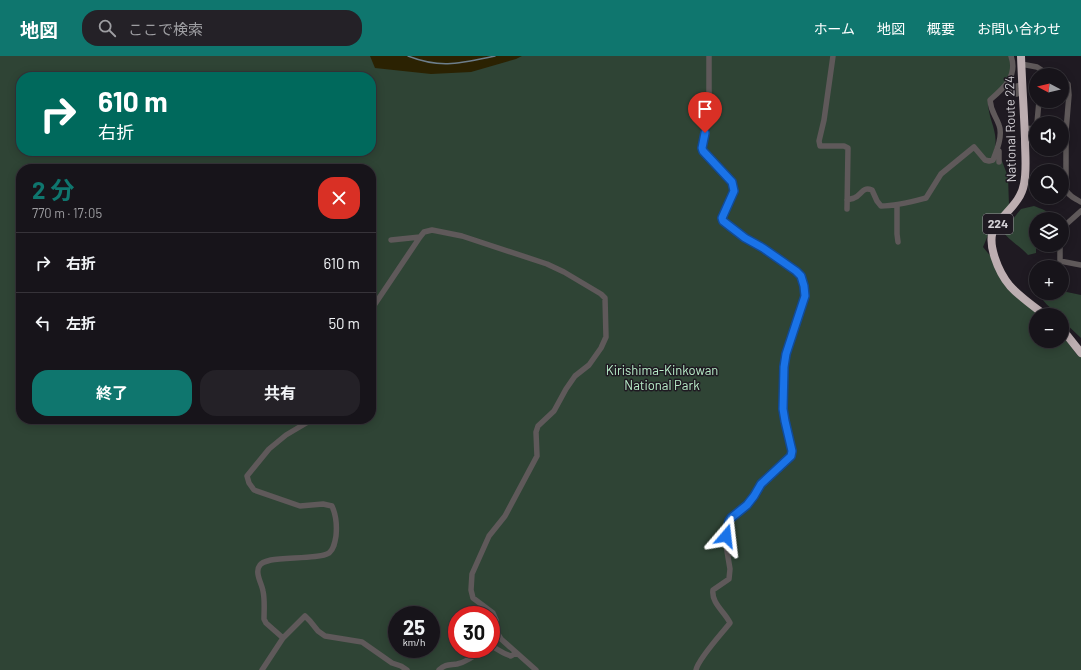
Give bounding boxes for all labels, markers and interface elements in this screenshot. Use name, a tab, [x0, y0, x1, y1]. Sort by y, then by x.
search box	[82, 10, 362, 46]
icon: search	[96, 17, 118, 39]
text: 地図	[20, 18, 58, 41]
text: ここで検索	[128, 20, 203, 38]
text: ホーム	[813, 20, 855, 37]
text: 地図	[877, 20, 905, 37]
text: 概要	[927, 20, 955, 37]
text: お問い合わせ	[977, 20, 1061, 37]
north arrow	[1029, 68, 1069, 108]
map controls	[1029, 68, 1069, 348]
street label: National Route 224	[1001, 75, 1019, 183]
text: 610 m	[98, 84, 168, 118]
icon: right	[32, 88, 84, 140]
pin	[688, 92, 722, 133]
icon: arrive	[694, 98, 716, 120]
button: sound	[1029, 116, 1069, 156]
text: 右折	[98, 121, 134, 143]
button: search	[1029, 164, 1069, 204]
text: 2 分	[32, 175, 74, 204]
button: close	[318, 177, 360, 219]
text: 770 m · 17:05	[32, 205, 102, 221]
button: layers	[1029, 212, 1069, 252]
road number: 224	[983, 214, 1013, 234]
icon: right	[32, 252, 54, 274]
text: 右折	[66, 254, 96, 272]
text: 610 m	[323, 254, 360, 272]
button: +	[1029, 260, 1069, 300]
button: −	[1029, 308, 1069, 348]
icon: left	[32, 312, 54, 334]
text: 左折	[66, 314, 96, 332]
text: 50 m	[328, 314, 360, 332]
park label: Kirishima-Kinkowan National Park	[606, 362, 718, 393]
button: 終了	[32, 370, 192, 416]
button: 共有	[200, 370, 360, 416]
position arrow	[705, 515, 747, 557]
speed limit sign: 30	[448, 606, 500, 658]
text: 25	[403, 615, 425, 639]
text: km/h	[403, 636, 425, 648]

